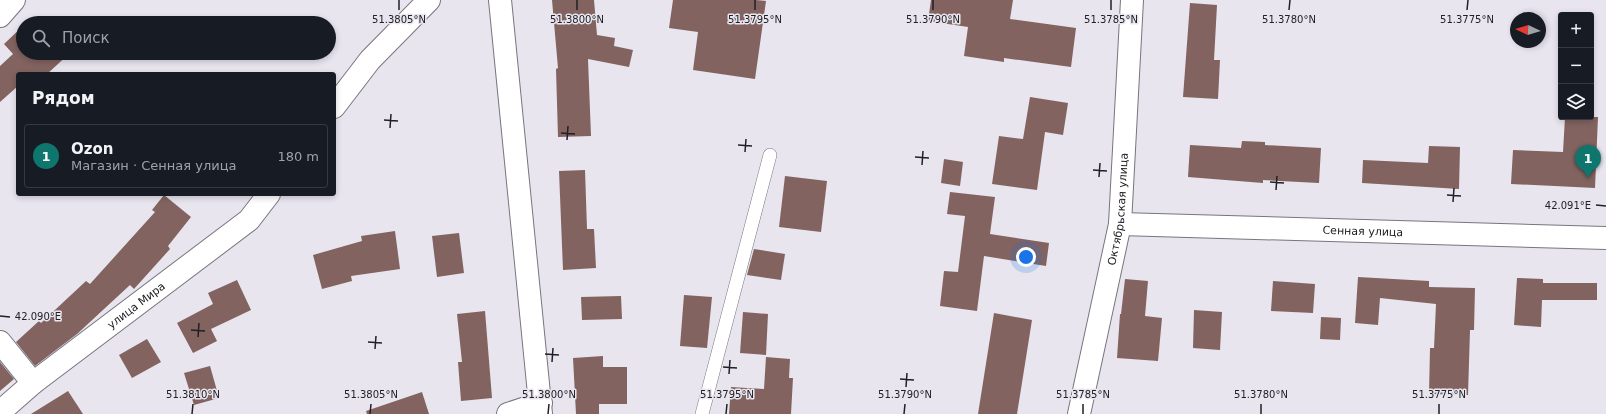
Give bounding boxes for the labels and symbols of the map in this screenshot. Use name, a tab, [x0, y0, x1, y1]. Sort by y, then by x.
north arrow	[1510, 12, 1546, 48]
text: 51.3805°N	[372, 14, 426, 25]
text: 51.3800°N	[550, 14, 604, 25]
text: 51.3795°N	[728, 14, 782, 25]
text: 51.3790°N	[906, 14, 960, 25]
text: 51.3785°N	[1084, 14, 1138, 25]
text: 51.3780°N	[1262, 14, 1316, 25]
text: 51.3775°N	[1440, 14, 1494, 25]
pin: 1	[1575, 145, 1601, 178]
street label: Октябрьская улица	[1105, 153, 1130, 266]
text: 42.091°E	[1545, 200, 1591, 211]
street label: Сенная улица	[1322, 223, 1403, 239]
your location	[1016, 247, 1036, 267]
street label: улица Мира	[105, 279, 167, 331]
text: 42.090°E	[15, 311, 61, 322]
text: 51.3810°N	[166, 389, 220, 400]
text: 51.3805°N	[344, 389, 398, 400]
text: 51.3800°N	[522, 389, 576, 400]
text: 51.3795°N	[700, 389, 754, 400]
text: 51.3790°N	[878, 389, 932, 400]
text: 51.3785°N	[1056, 389, 1110, 400]
text: 51.3780°N	[1234, 389, 1288, 400]
text: 51.3775°N	[1412, 389, 1466, 400]

